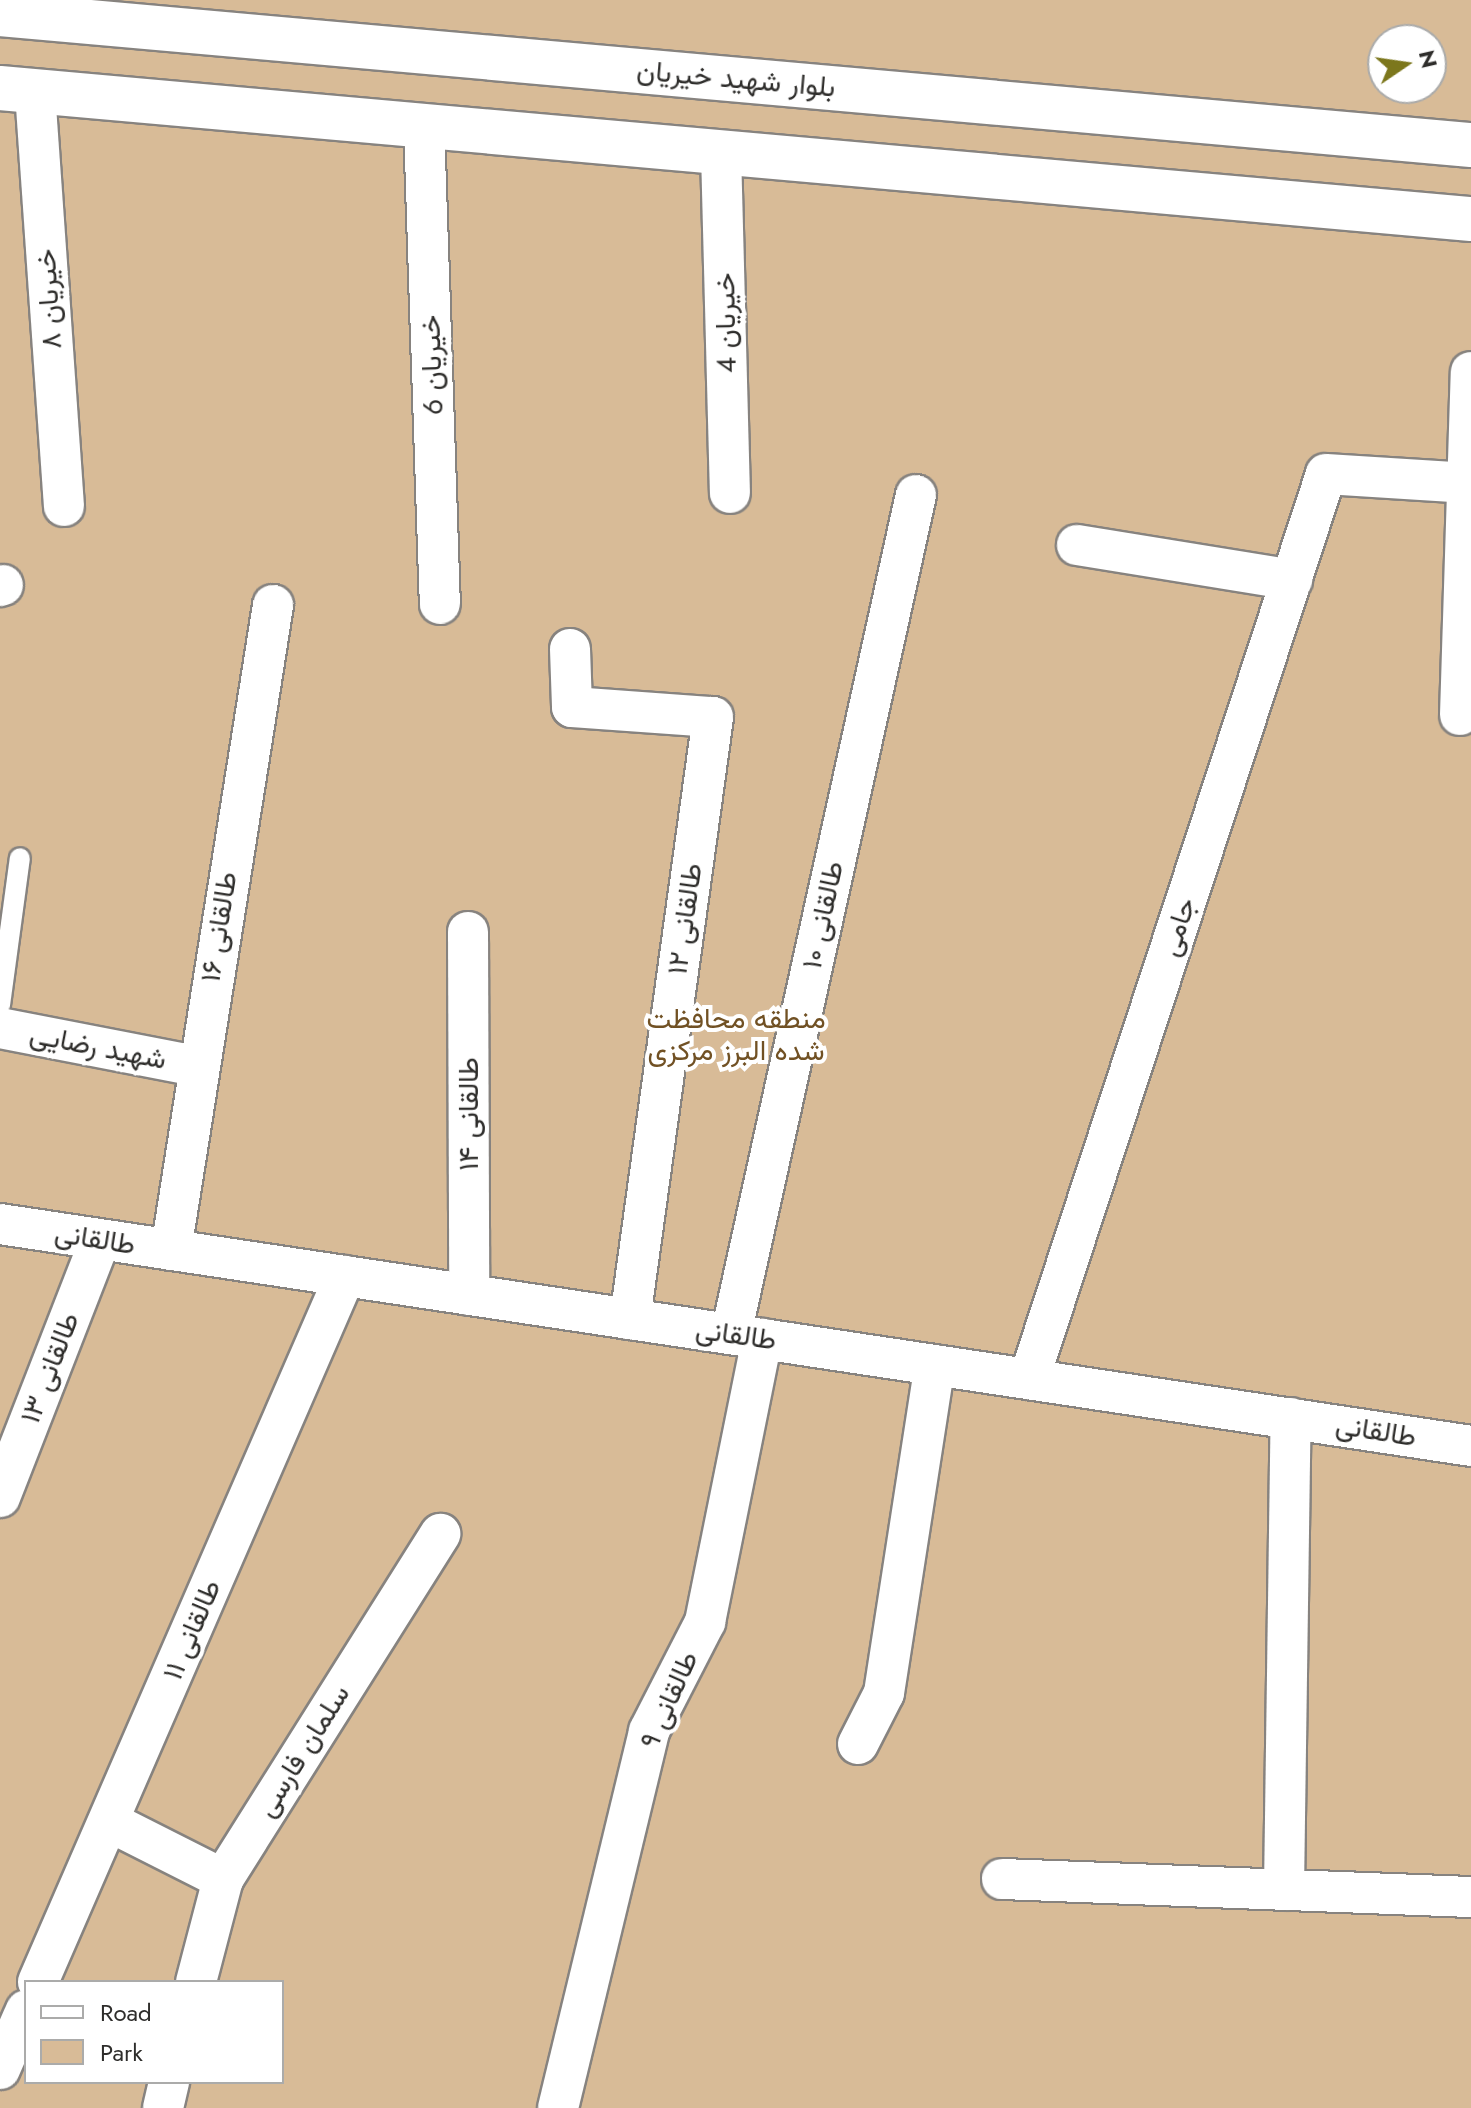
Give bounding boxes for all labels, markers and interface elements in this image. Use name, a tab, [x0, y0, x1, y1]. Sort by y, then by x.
north arrow	[1367, 24, 1447, 104]
text: N	[1411, 47, 1446, 71]
street label: بلوار شهید خیریان	[635, 54, 837, 104]
street label: خیریان ۸	[29, 248, 69, 350]
street label: خیریان 4	[708, 273, 744, 373]
street label: خیریان 6	[413, 314, 451, 416]
street label: طالقانی ۱۰	[795, 858, 851, 972]
street label: طالقانی ۱۲	[661, 861, 709, 977]
street label: طالقانی ۱۶	[194, 869, 244, 985]
street label: جامی	[1153, 893, 1203, 961]
park label: منطقه محافظت شده البرز مرکزی	[646, 1002, 826, 1068]
street label: شهید رضایی	[27, 1017, 169, 1077]
street label: طالقانی ۱۴	[452, 1057, 486, 1171]
street label: طالقانی	[52, 1216, 138, 1262]
street label: طالقانی ۱۳	[14, 1308, 86, 1428]
street label: طالقانی	[694, 1313, 778, 1357]
street label: طالقانی	[1333, 1408, 1419, 1454]
street label: طالقانی ۱۱	[156, 1575, 228, 1685]
street label: طالقانی ۹	[633, 1646, 705, 1754]
street label: سلمان فارسی	[249, 1679, 357, 1823]
legend	[24, 1980, 284, 2084]
text: Road	[100, 1995, 152, 2030]
text: Park	[100, 2035, 143, 2070]

